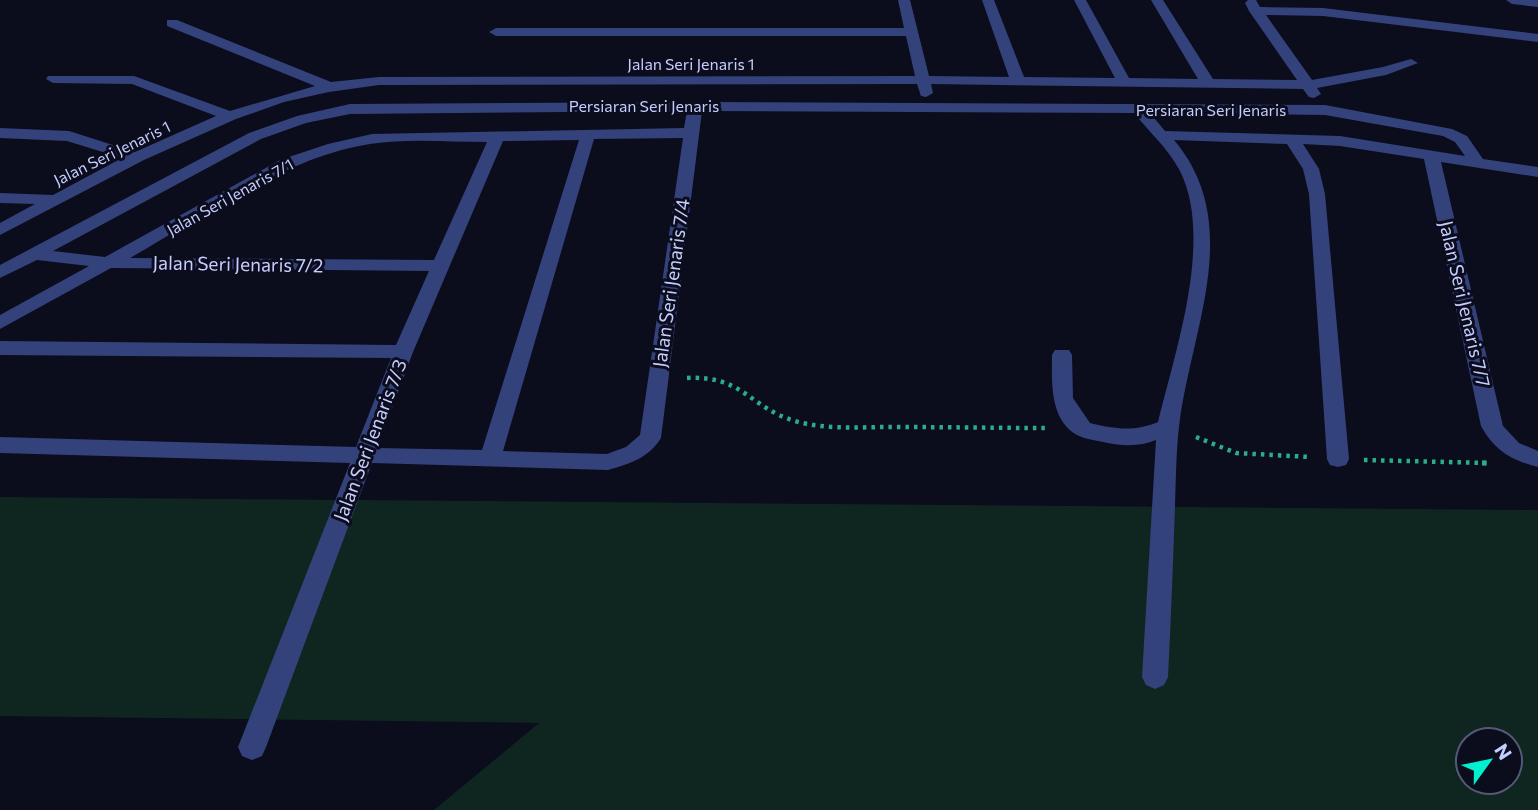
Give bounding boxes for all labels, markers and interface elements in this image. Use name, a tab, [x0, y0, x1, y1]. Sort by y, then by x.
street label: Jalan Seri Jenaris 1	[627, 54, 755, 73]
street label: Persiaran Seri Jenaris	[569, 96, 719, 115]
street label: Persiaran Seri Jenaris	[1136, 100, 1286, 119]
street label: Jalan Seri Jenaris 1	[50, 116, 173, 189]
street label: Jalan Seri Jenaris 7/1	[163, 154, 296, 239]
street label: Jalan Seri Jenaris 7/4	[647, 197, 694, 369]
street label: Jalan Seri Jenaris 7/7	[1435, 218, 1496, 389]
street label: Jalan Seri Jenaris 7/2	[152, 251, 324, 276]
street label: Jalan Seri Jenaris 7/3	[328, 356, 411, 524]
north arrow	[1454, 726, 1524, 796]
text: N	[1490, 739, 1517, 764]

